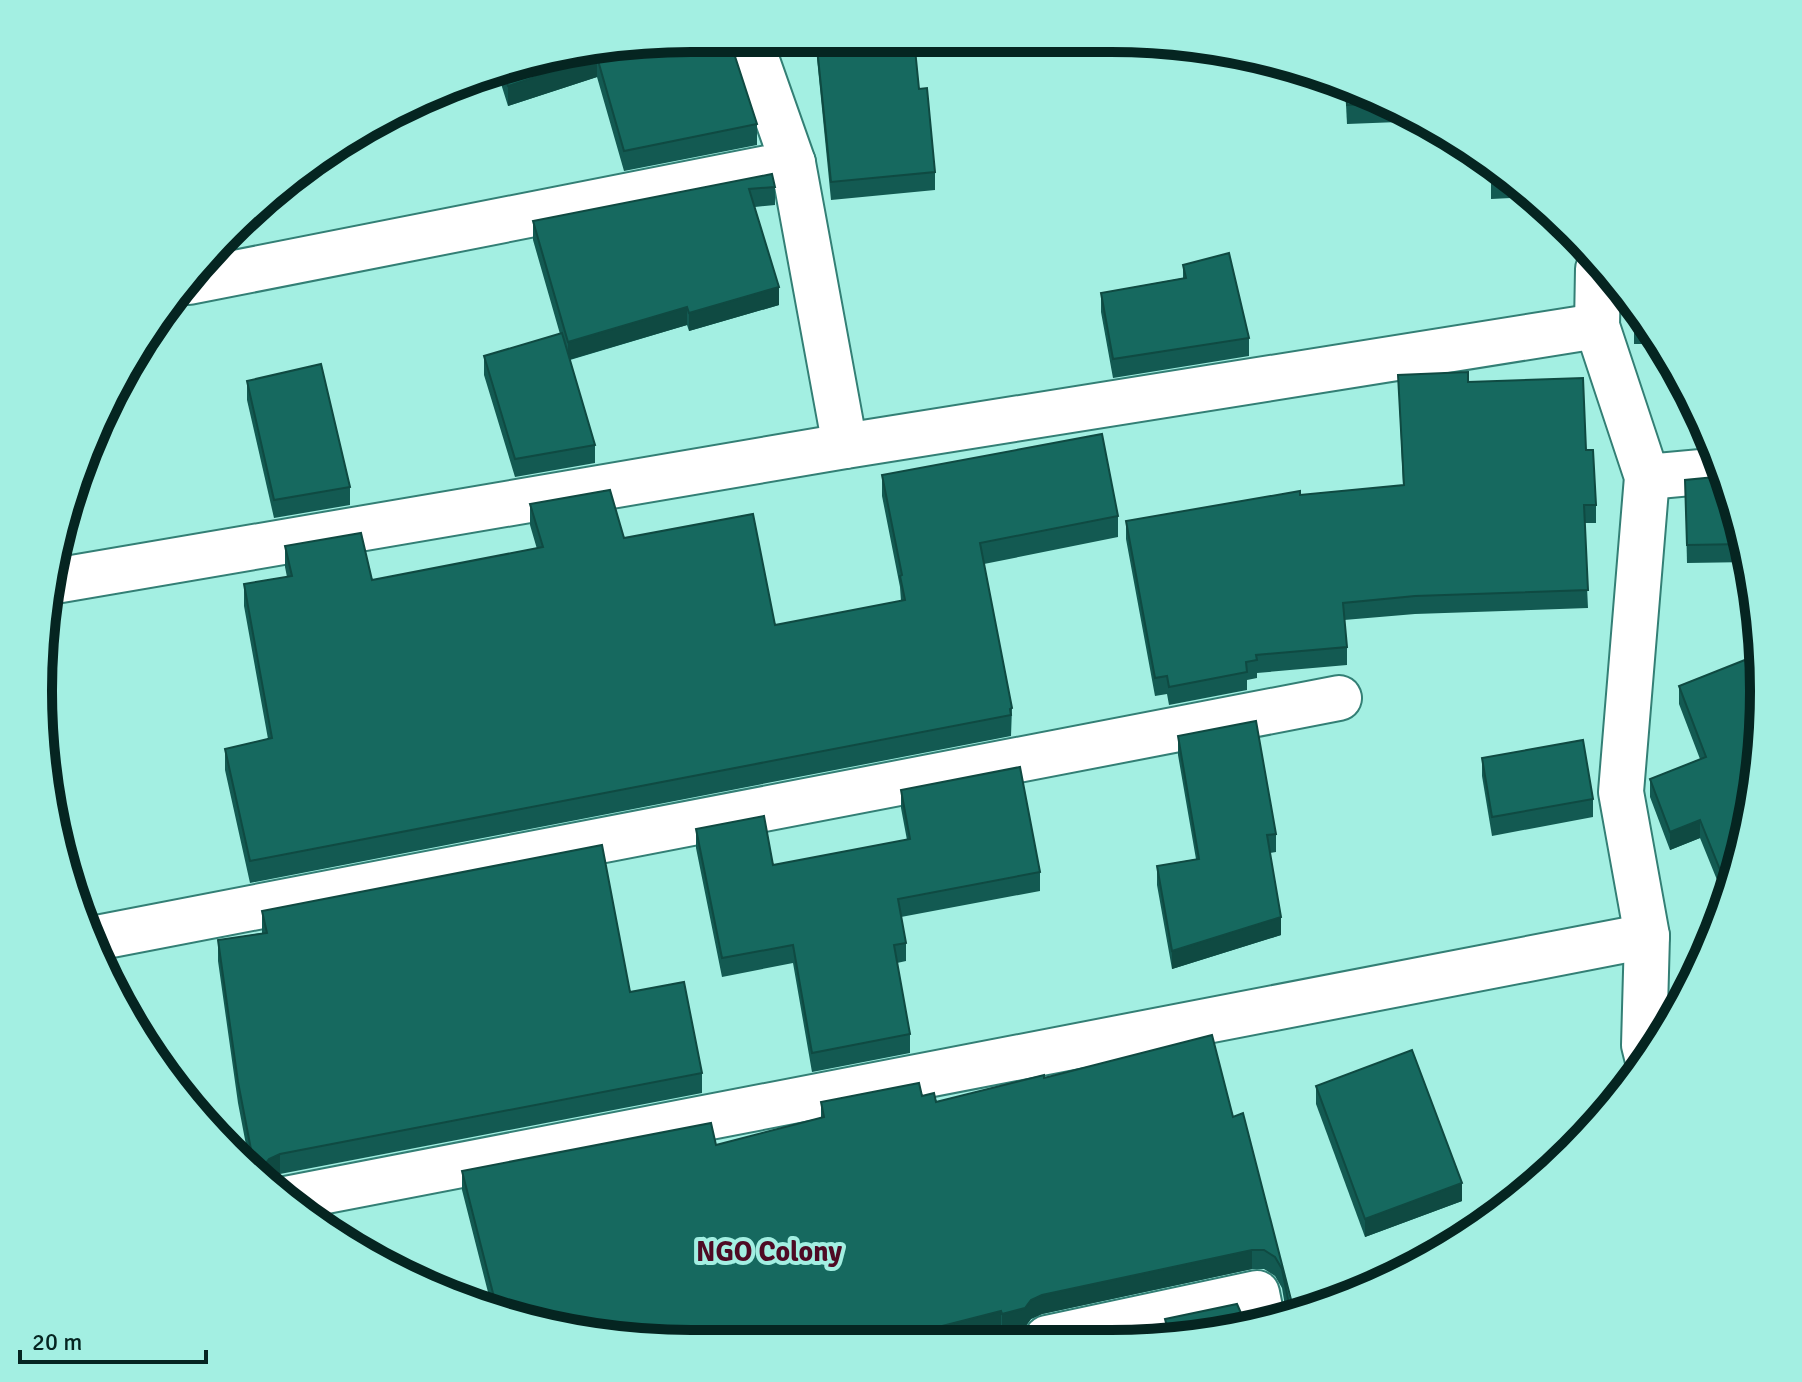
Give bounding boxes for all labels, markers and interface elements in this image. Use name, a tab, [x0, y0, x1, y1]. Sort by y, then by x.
district label: NGO Colony	[696, 1235, 842, 1269]
scale bar	[20, 1314, 206, 1364]
text: 20 m	[32, 1327, 82, 1357]

